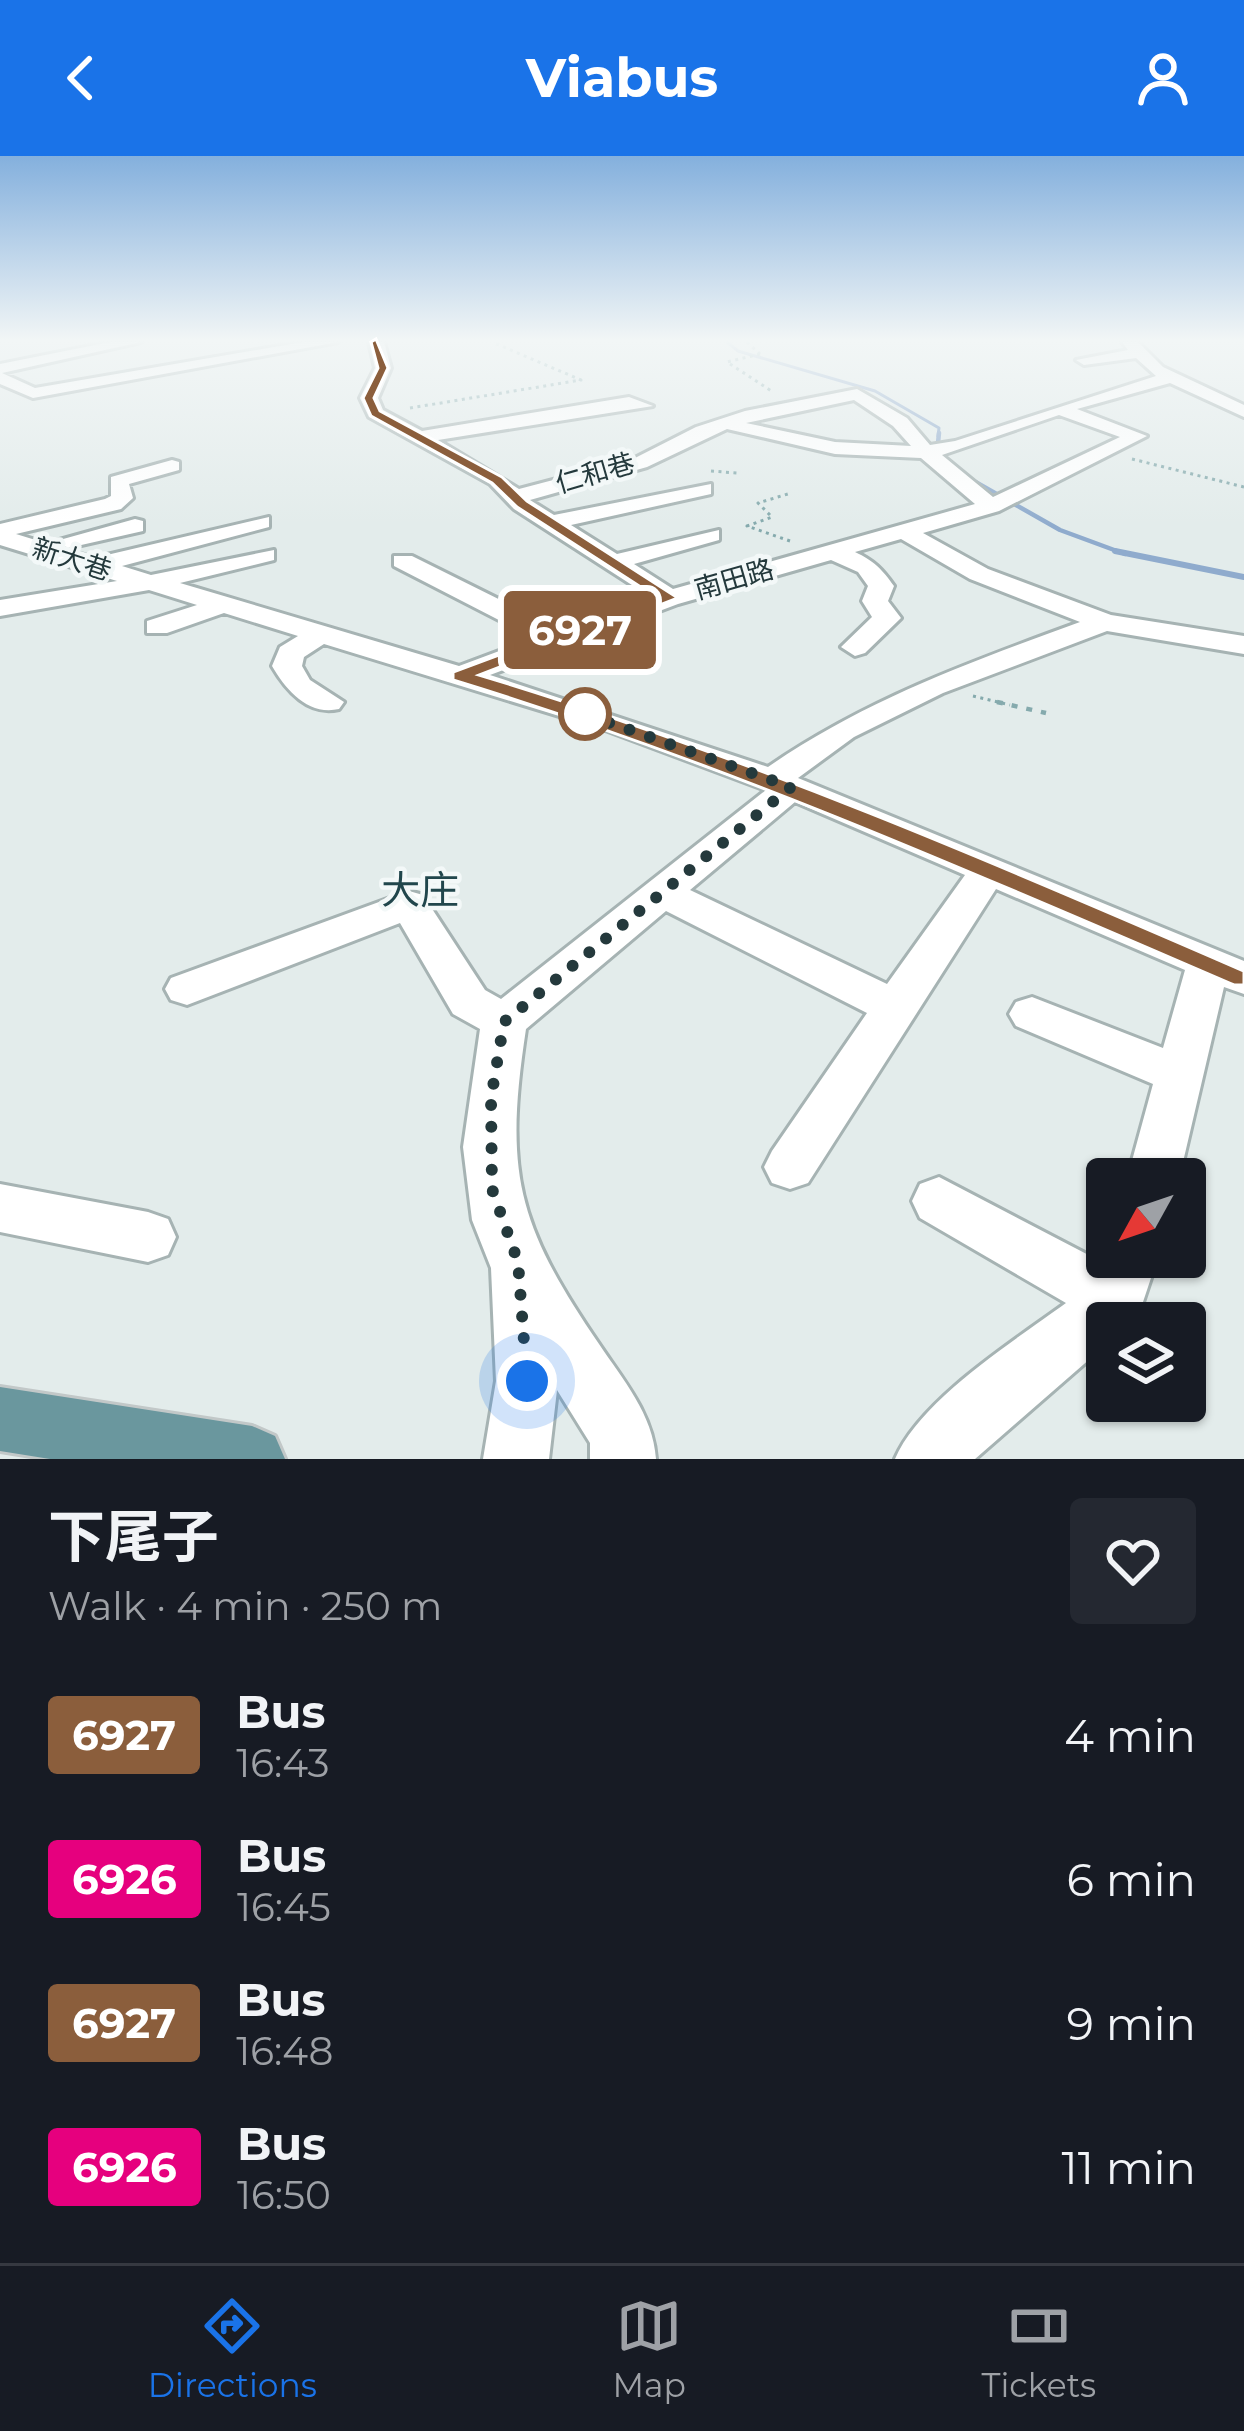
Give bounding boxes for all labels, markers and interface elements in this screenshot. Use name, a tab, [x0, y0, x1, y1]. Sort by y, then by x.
icon: back	[48, 45, 114, 111]
text: Viabus	[526, 45, 718, 111]
icon: person	[1130, 45, 1196, 111]
street label: 仁和巷	[552, 446, 638, 500]
street label: 新大巷	[28, 531, 116, 587]
street label: 南田路	[691, 552, 777, 606]
line badge: 6927	[496, 591, 664, 669]
text: 6927	[528, 604, 632, 656]
unlabelled marker	[560, 689, 610, 739]
district label: 大庄	[381, 866, 459, 914]
north arrow	[1086, 1158, 1206, 1278]
map controls	[1086, 1158, 1206, 1422]
button: layers	[1086, 1302, 1206, 1422]
your location	[497, 1351, 557, 1411]
button: heart	[1070, 1498, 1196, 1624]
text: 下尾子	[48, 1502, 219, 1571]
text: Walk · 4 min · 250 m	[48, 1582, 442, 1630]
text: Bus	[236, 1684, 325, 1739]
text: 4 min	[1064, 1708, 1196, 1763]
text: 6927	[72, 1709, 176, 1761]
text: 16:43	[236, 1739, 329, 1787]
text: Bus	[237, 1828, 326, 1883]
text: 6 min	[1067, 1852, 1196, 1907]
text: 6926	[72, 1853, 177, 1905]
text: 16:45	[237, 1883, 331, 1931]
text: Bus	[236, 1972, 325, 2027]
text: 9 min	[1067, 1996, 1196, 2051]
text: 6927	[72, 1997, 176, 2049]
text: 16:48	[236, 2027, 333, 2075]
text: Bus	[237, 2116, 326, 2171]
text: 11 min	[1061, 2140, 1196, 2195]
text: 6926	[72, 2141, 177, 2193]
text: 16:50	[237, 2171, 331, 2219]
tab: Directions	[148, 2293, 317, 2405]
tab: Map	[613, 2293, 686, 2405]
tab: Tickets	[982, 2293, 1096, 2405]

